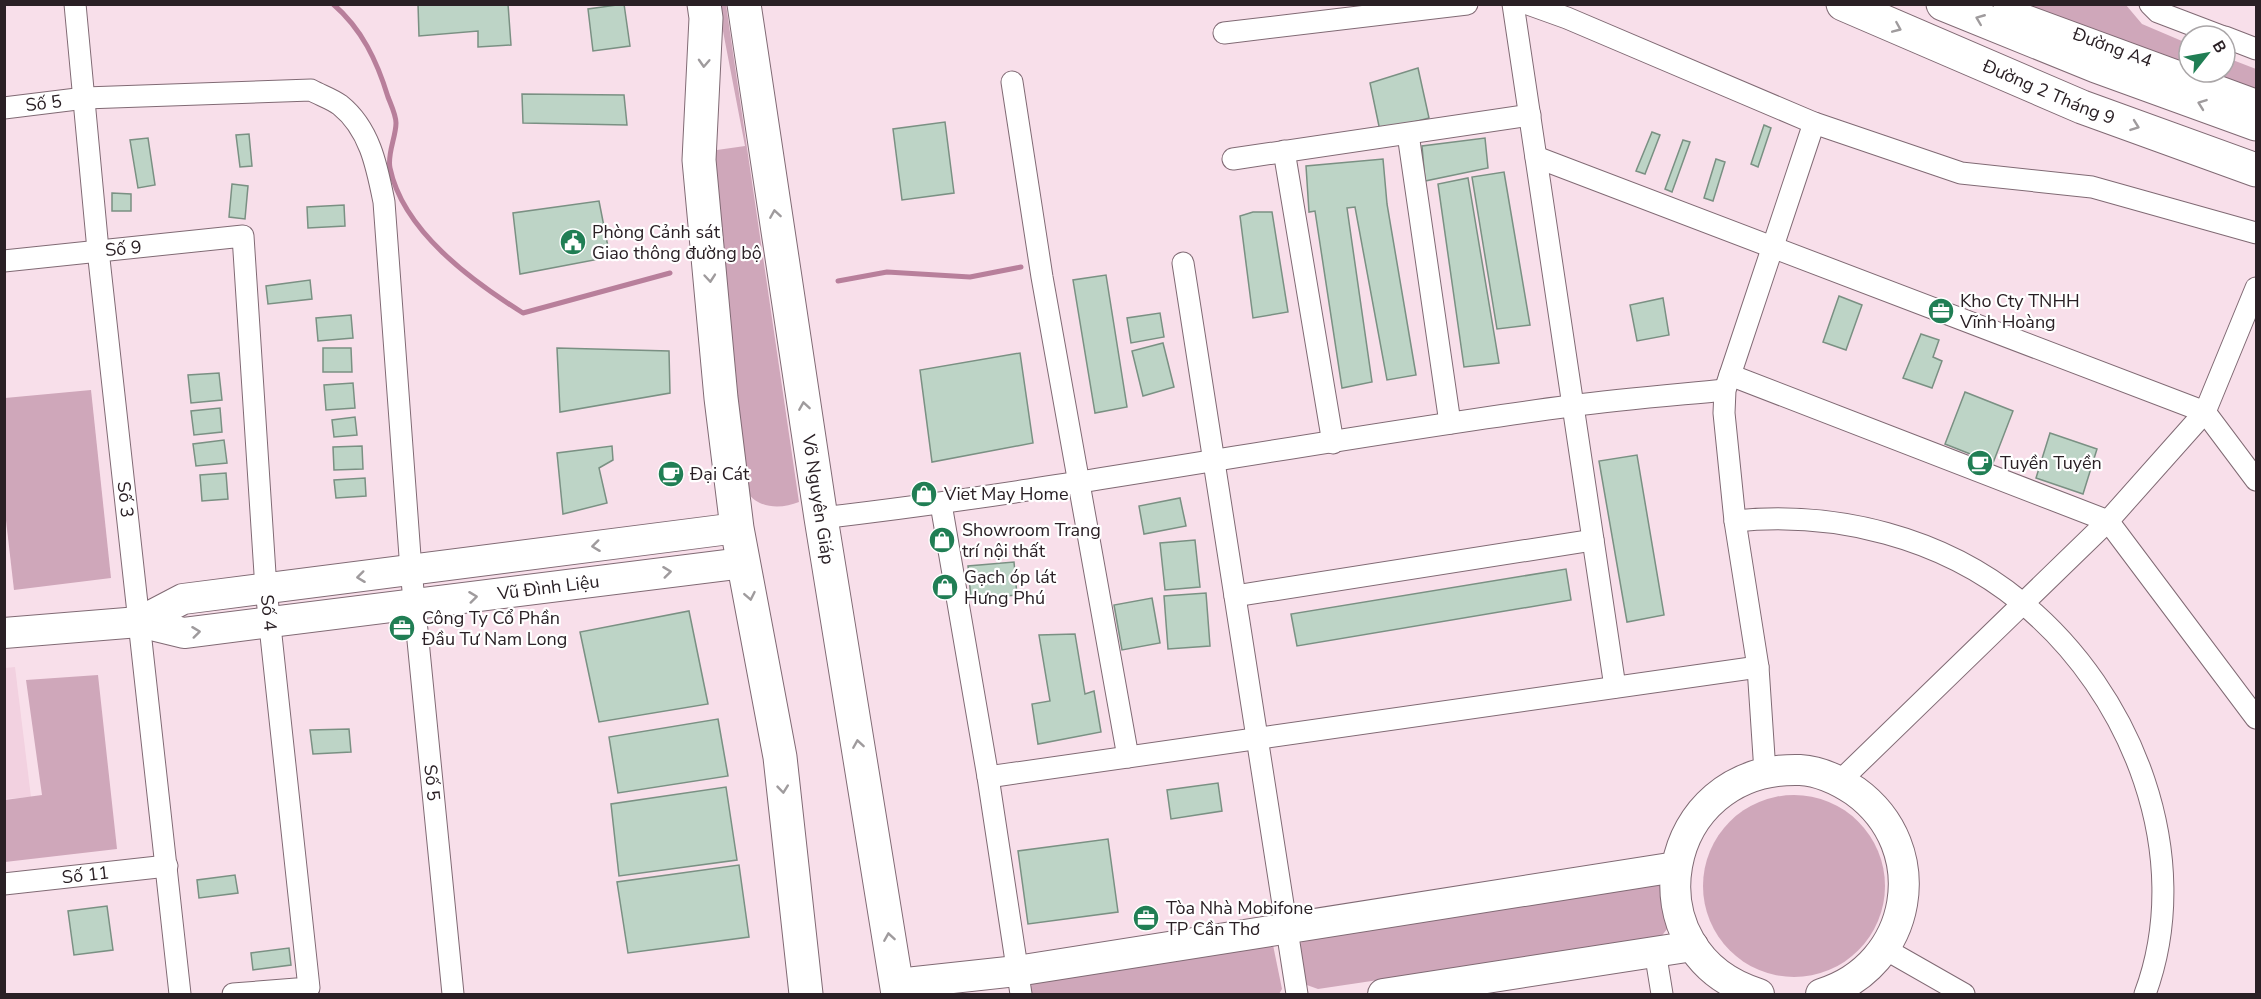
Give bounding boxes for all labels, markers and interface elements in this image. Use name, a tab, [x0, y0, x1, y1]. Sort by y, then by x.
one-way arrow	[1975, 14, 1986, 27]
one-way arrow	[1891, 20, 1902, 32]
street label: Đường A4	[2069, 21, 2156, 73]
north arrow	[2177, 24, 2237, 84]
text: B	[2207, 36, 2231, 57]
street label: Đường 2 Tháng 9	[1978, 53, 2118, 130]
one-way arrow	[697, 58, 710, 67]
street label: Số 5	[24, 89, 63, 117]
one-way arrow	[2197, 99, 2207, 112]
one-way arrow	[2129, 119, 2140, 132]
one-way arrow	[770, 209, 782, 218]
place label: Phòng Cảnh sát Giao thông đường bộ	[592, 220, 762, 265]
public building icon: Phòng Cảnh sát Giao thông đường bộ	[558, 227, 588, 257]
street label: Số 9	[104, 235, 143, 262]
one-way arrow	[703, 274, 716, 283]
place label: Kho Cty TNHH Vĩnh Hoàng	[1959, 289, 2080, 334]
office icon: Kho Cty TNHH Vĩnh Hoàng	[1926, 296, 1956, 326]
one-way arrow	[799, 402, 811, 411]
street label: Võ Nguyên Giáp	[797, 432, 840, 566]
cafe icon: Tuyền Tuyền	[1965, 448, 1995, 478]
place label: Tuyền Tuyền	[2000, 451, 2102, 475]
cafe icon: Đại Cát	[656, 459, 686, 489]
place label: Đại Cát	[689, 462, 750, 486]
shop icon: Viet May Home	[909, 479, 939, 509]
street label: Số 3	[112, 480, 139, 519]
place label: Viet May Home	[943, 482, 1068, 506]
place label: Showroom Trang trí nội thất	[962, 518, 1101, 563]
shop icon: Showroom Trang trí nội thất	[927, 525, 957, 555]
one-way arrow	[591, 540, 600, 552]
place label: Gạch óp lát Hưng Phú	[964, 565, 1057, 610]
one-way arrow	[662, 567, 671, 579]
street label: Vũ Đình Liệu	[495, 569, 601, 606]
one-way arrow	[356, 570, 365, 582]
shop icon: Gạch óp lát Hưng Phú	[930, 572, 960, 602]
one-way arrow	[469, 591, 478, 603]
one-way arrow	[743, 591, 756, 601]
street label: Số 4	[255, 593, 282, 632]
place label: Công Ty Cổ Phần Đầu Tư Nam Long	[421, 606, 567, 651]
office icon: Công Ty Cổ Phần Đầu Tư Nam Long	[387, 613, 417, 643]
one-way arrow	[192, 626, 201, 638]
one-way arrow	[852, 740, 865, 750]
street label: Số 5	[418, 763, 446, 802]
one-way arrow	[776, 784, 789, 793]
street label: Số 11	[61, 860, 110, 890]
place label: Tòa Nhà Mobifone TP Cần Thơ	[1166, 896, 1313, 941]
office icon: Tòa Nhà Mobifone TP Cần Thơ	[1131, 903, 1161, 933]
one-way arrow	[884, 932, 896, 941]

